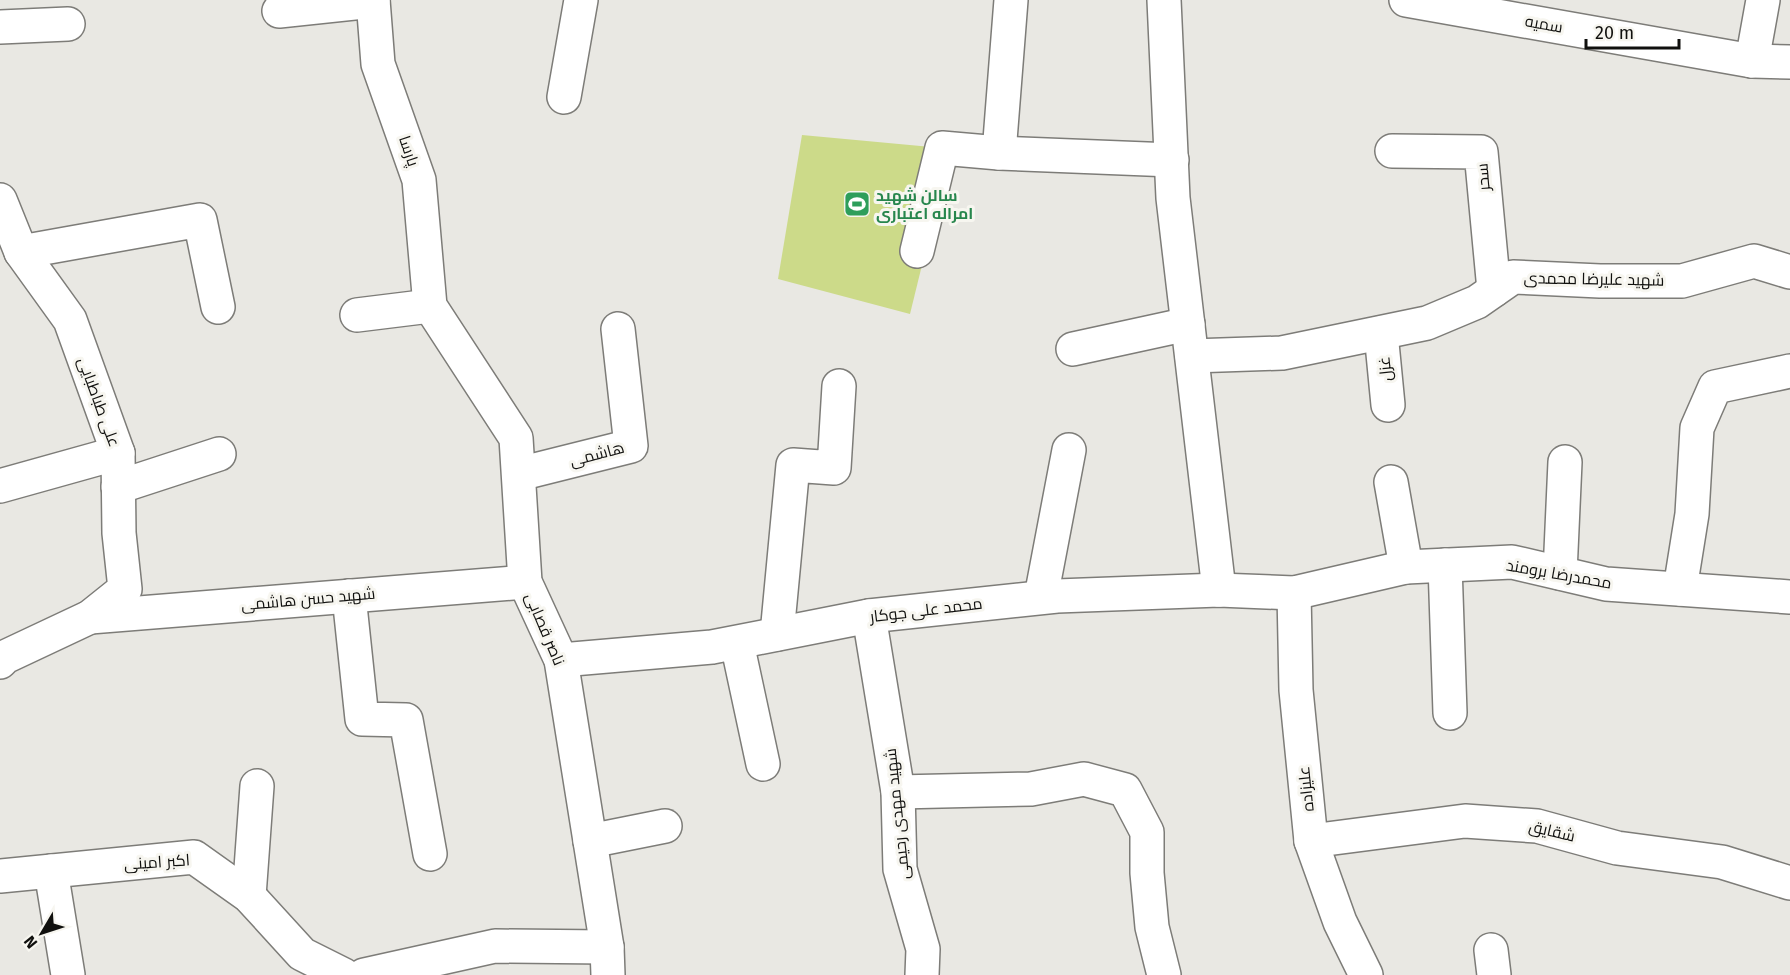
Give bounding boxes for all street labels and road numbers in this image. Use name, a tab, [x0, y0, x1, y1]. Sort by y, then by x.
street label: سمیه	[1524, 11, 1564, 37]
street label: پارسا	[393, 133, 423, 170]
street label: سحر	[1472, 162, 1494, 193]
street label: شهید علیرضا محمدی	[1523, 268, 1665, 291]
street label: علی طباطبایی	[73, 355, 124, 450]
street label: غزل	[1374, 356, 1397, 382]
street label: هاشمی	[568, 438, 627, 471]
street label: محمدرضا برومند	[1505, 555, 1613, 593]
street label: شهید حسن هاشمی	[240, 584, 376, 615]
street label: ناصر قصابی	[520, 590, 569, 669]
street label: محمد علی جوکار	[868, 594, 984, 627]
street label: شهید مهدی رحیمی	[881, 747, 914, 881]
street label: علیزاده	[1294, 765, 1318, 813]
street label: شقایق	[1527, 816, 1577, 846]
street label: اکبر امینی	[123, 850, 191, 875]

